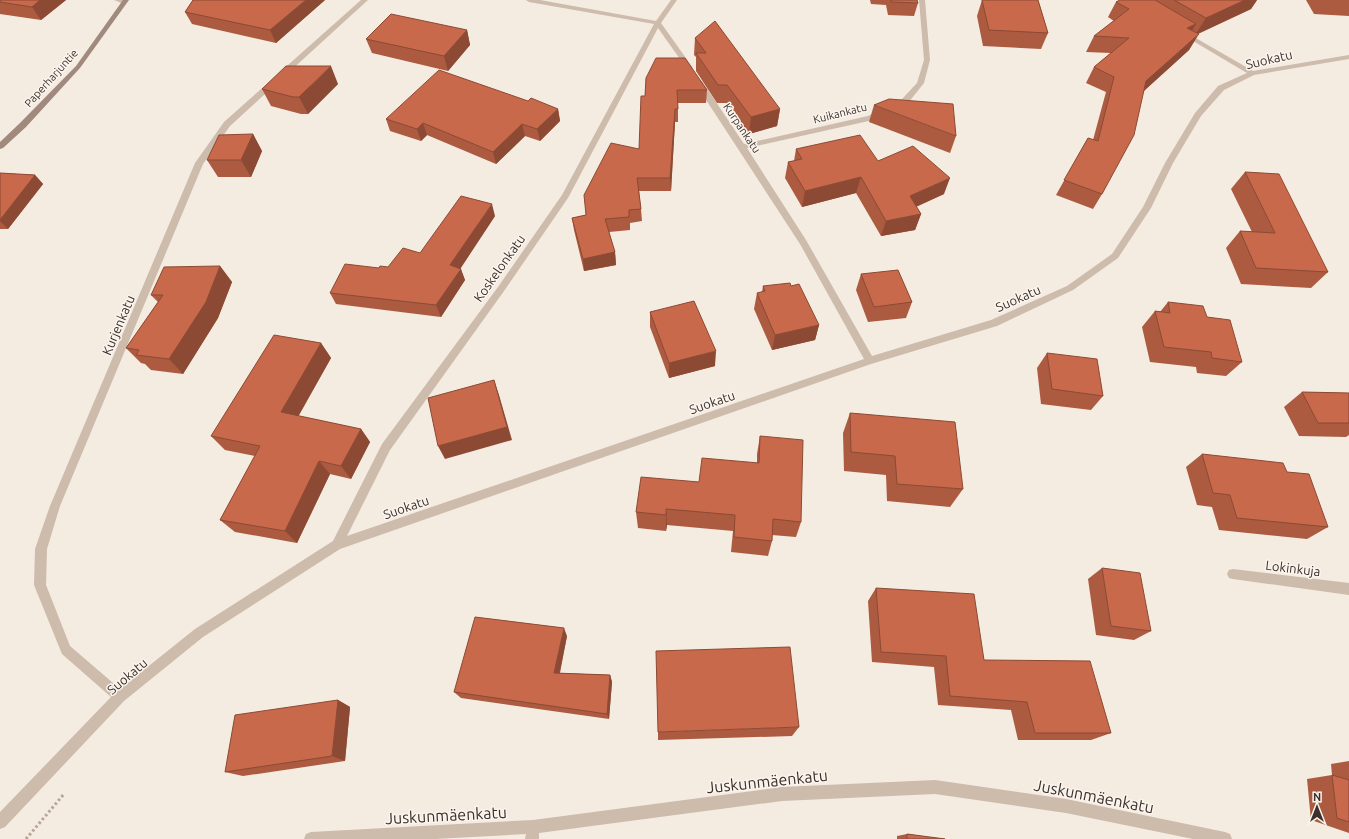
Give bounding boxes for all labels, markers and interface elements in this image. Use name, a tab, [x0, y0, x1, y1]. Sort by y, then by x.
street label: Paperharjuntie	[22, 47, 80, 109]
street label: Suokatu	[1244, 47, 1294, 71]
street label: Kurpankatu	[721, 101, 763, 155]
street label: Kuikankatu	[812, 101, 868, 125]
street label: Koskelonkatu	[471, 232, 527, 304]
street label: Suokatu	[993, 282, 1043, 314]
street label: Kurjenkatu	[99, 293, 137, 357]
street label: Suokatu	[687, 388, 737, 416]
street label: Suokatu	[381, 493, 431, 521]
street label: Lokinkuja	[1265, 558, 1321, 578]
street label: Suokatu	[104, 655, 150, 697]
street label: Juskunmäenkatu	[705, 766, 829, 796]
street label: Juskunmäenkatu	[1032, 776, 1156, 816]
north arrow	[1297, 787, 1337, 827]
text: N	[1313, 791, 1321, 803]
street label: Juskunmäenkatu	[385, 803, 507, 827]

